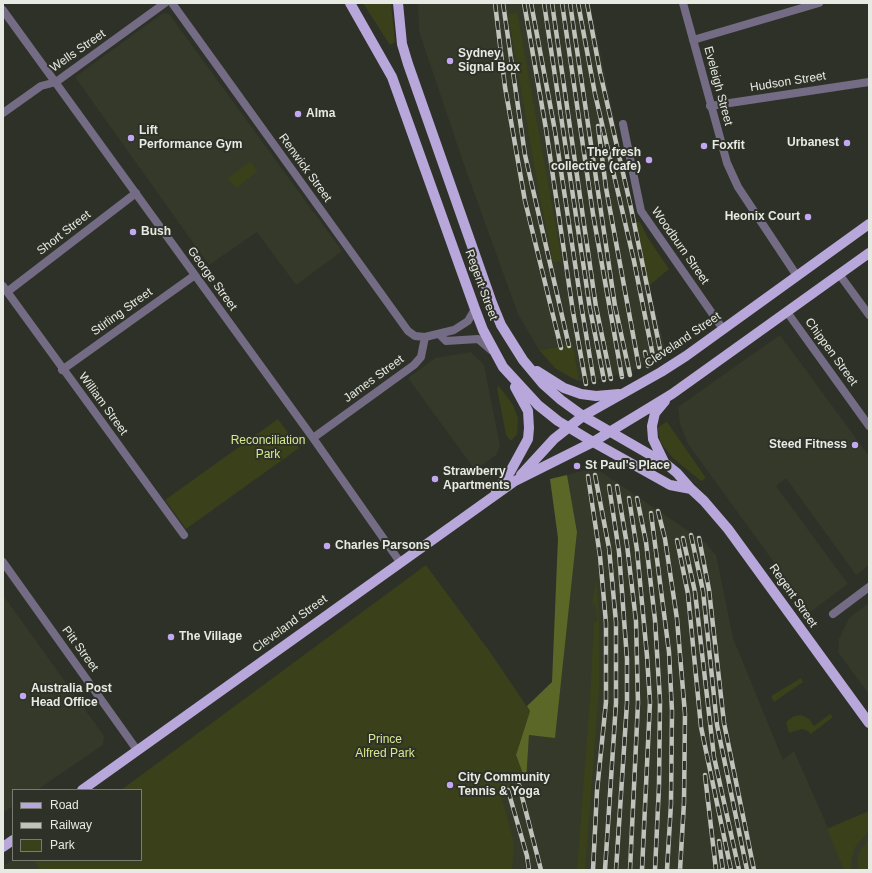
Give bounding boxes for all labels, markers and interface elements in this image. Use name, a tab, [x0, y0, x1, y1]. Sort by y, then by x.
street label: Wells Street	[47, 27, 109, 75]
street label: Eveleigh Street	[701, 45, 735, 127]
place label: Sydney Signal Box	[458, 47, 520, 75]
marker: Sydney Signal Box	[445, 56, 455, 66]
street label: Hudson Street	[749, 69, 827, 95]
place label: Alma	[306, 107, 335, 121]
marker: Alma	[293, 109, 303, 119]
place label: Lift Performance Gym	[139, 124, 242, 152]
street label: Renwick Street	[275, 131, 335, 205]
marker: Lift Performance Gym	[126, 133, 136, 143]
place label: Urbanest	[787, 136, 839, 150]
marker: Urbanest	[842, 138, 852, 148]
place label: Foxfit	[712, 139, 745, 153]
marker: Foxfit	[699, 141, 709, 151]
place label: The fresh collective (cafe)	[551, 146, 641, 174]
marker: The fresh collective (cafe)	[644, 155, 654, 165]
street label: Woodburn Street	[648, 205, 712, 287]
street label: Short Street	[34, 208, 94, 258]
place label: Heonix Court	[725, 210, 800, 224]
marker: Heonix Court	[803, 212, 813, 222]
place label: Bush	[141, 225, 171, 239]
marker: Bush	[128, 227, 138, 237]
street label: George Street	[184, 244, 240, 314]
street label: Regent Street	[462, 248, 500, 322]
street label: Stirling Street	[89, 285, 155, 339]
street label: Cleveland Street	[642, 309, 724, 371]
street label: Chippen Street	[802, 315, 860, 389]
street label: James Street	[341, 352, 407, 406]
street label: William Street	[75, 370, 131, 438]
park label: Reconciliation Park	[231, 434, 305, 462]
place label: Steed Fitness	[769, 438, 847, 452]
marker: Steed Fitness	[850, 440, 860, 450]
place label: St Paul's Place	[585, 459, 670, 473]
marker: St Paul's Place	[572, 461, 582, 471]
place label: Strawberry Apartments	[443, 465, 510, 493]
marker: Strawberry Apartments	[430, 474, 440, 484]
place label: Charles Parsons	[335, 539, 430, 553]
marker: Charles Parsons	[322, 541, 332, 551]
street label: Regent Street	[766, 562, 820, 630]
street label: Cleveland Street	[250, 592, 330, 656]
street label: Pitt Street	[59, 623, 101, 675]
place label: The Village	[179, 630, 242, 644]
marker: The Village	[166, 632, 176, 642]
place label: Australia Post Head Office	[31, 682, 112, 710]
marker: Australia Post Head Office	[18, 691, 28, 701]
park label: Prince Alfred Park	[355, 733, 415, 761]
place label: City Community Tennis & Yoga	[458, 771, 550, 799]
marker: City Community Tennis & Yoga	[445, 780, 455, 790]
legend	[12, 789, 142, 861]
text: Road	[50, 798, 79, 812]
text: Railway	[50, 818, 92, 832]
text: Park	[50, 838, 75, 852]

